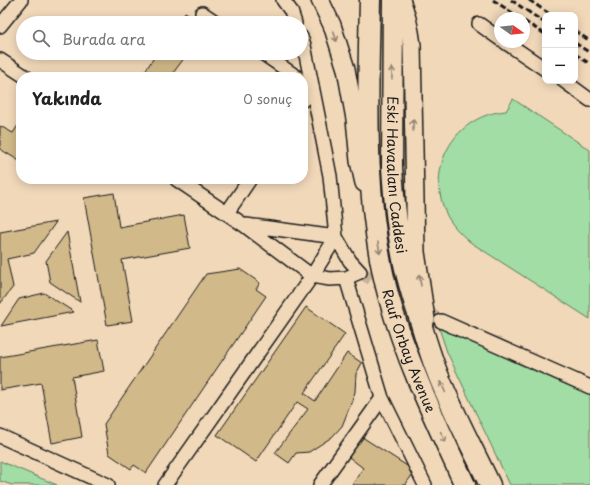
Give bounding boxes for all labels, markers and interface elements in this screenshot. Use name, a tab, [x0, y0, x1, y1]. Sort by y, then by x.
north arrow	[494, 12, 530, 48]
map controls	[542, 12, 578, 84]
button: +	[542, 12, 578, 48]
search box	[16, 16, 308, 60]
icon: search	[30, 27, 52, 49]
text: Burada ara	[62, 27, 145, 50]
one-way arrow	[332, 29, 339, 42]
button: −	[542, 48, 578, 84]
one-way arrow	[388, 67, 396, 80]
text: Yakında	[32, 85, 102, 111]
text: 0 sonuç	[243, 89, 292, 108]
street label: Eski Havaalanı Caddesi	[382, 96, 413, 255]
one-way arrow	[409, 119, 417, 132]
one-way arrow	[375, 241, 383, 254]
one-way arrow	[416, 274, 424, 287]
street label: Rauf Orbay Avenue	[377, 287, 441, 416]
one-way arrow	[439, 381, 447, 393]
one-way arrow	[440, 431, 447, 443]

